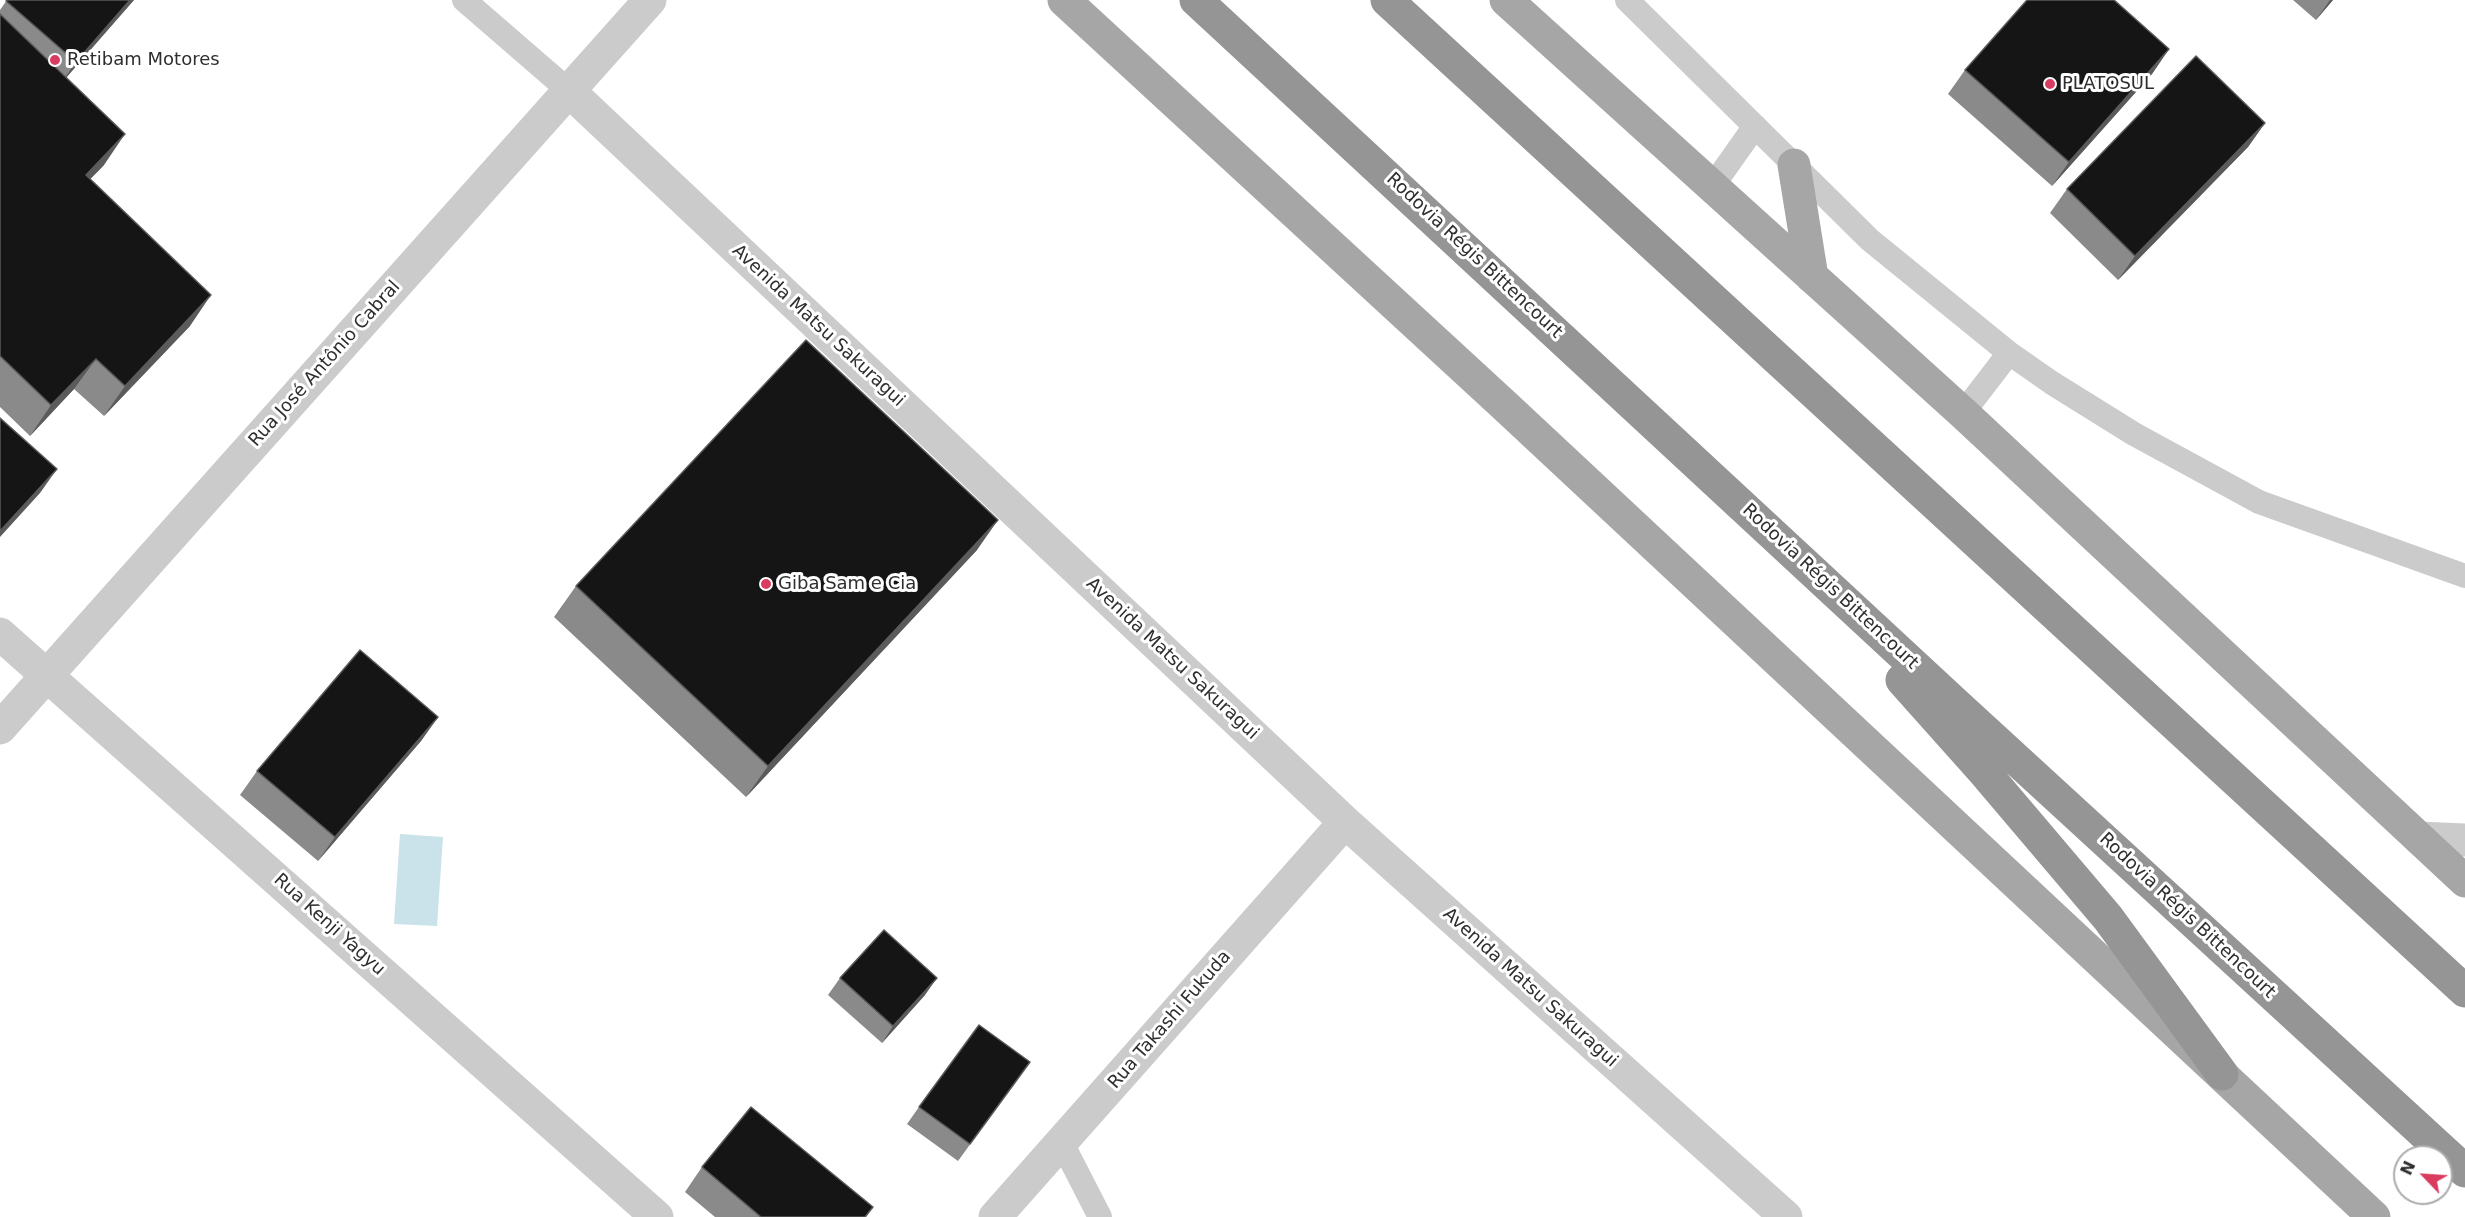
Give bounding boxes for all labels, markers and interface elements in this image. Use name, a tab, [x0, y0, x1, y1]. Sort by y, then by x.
place label: Retibam Motores	[67, 49, 220, 71]
marker: Retibam Motores	[48, 53, 62, 67]
place label: PLATOSUL	[2062, 73, 2154, 95]
marker: PLATOSUL	[2043, 77, 2057, 91]
street label: Rodovia Régis Bittencourt	[1382, 169, 1566, 343]
street label: Avenida Matsu Sakuragui	[727, 240, 909, 412]
street label: Rua José Antônio Cabral	[245, 277, 405, 451]
street label: Rodovia Régis Bittencourt	[1738, 500, 1922, 674]
place label: Giba Sam e Cia	[778, 573, 916, 595]
street label: Avenida Matsu Sakuragui	[1081, 573, 1263, 745]
marker: Giba Sam e Cia	[759, 577, 773, 591]
street label: Rodovia Régis Bittencourt	[2095, 829, 2279, 1003]
street label: Rua Kenji Yagyu	[269, 869, 389, 981]
street label: Avenida Matsu Sakuragui	[1438, 904, 1622, 1072]
street label: Rua Takashi Fukuda	[1104, 946, 1236, 1094]
north arrow	[2393, 1145, 2453, 1205]
text: N	[2397, 1158, 2419, 1178]

